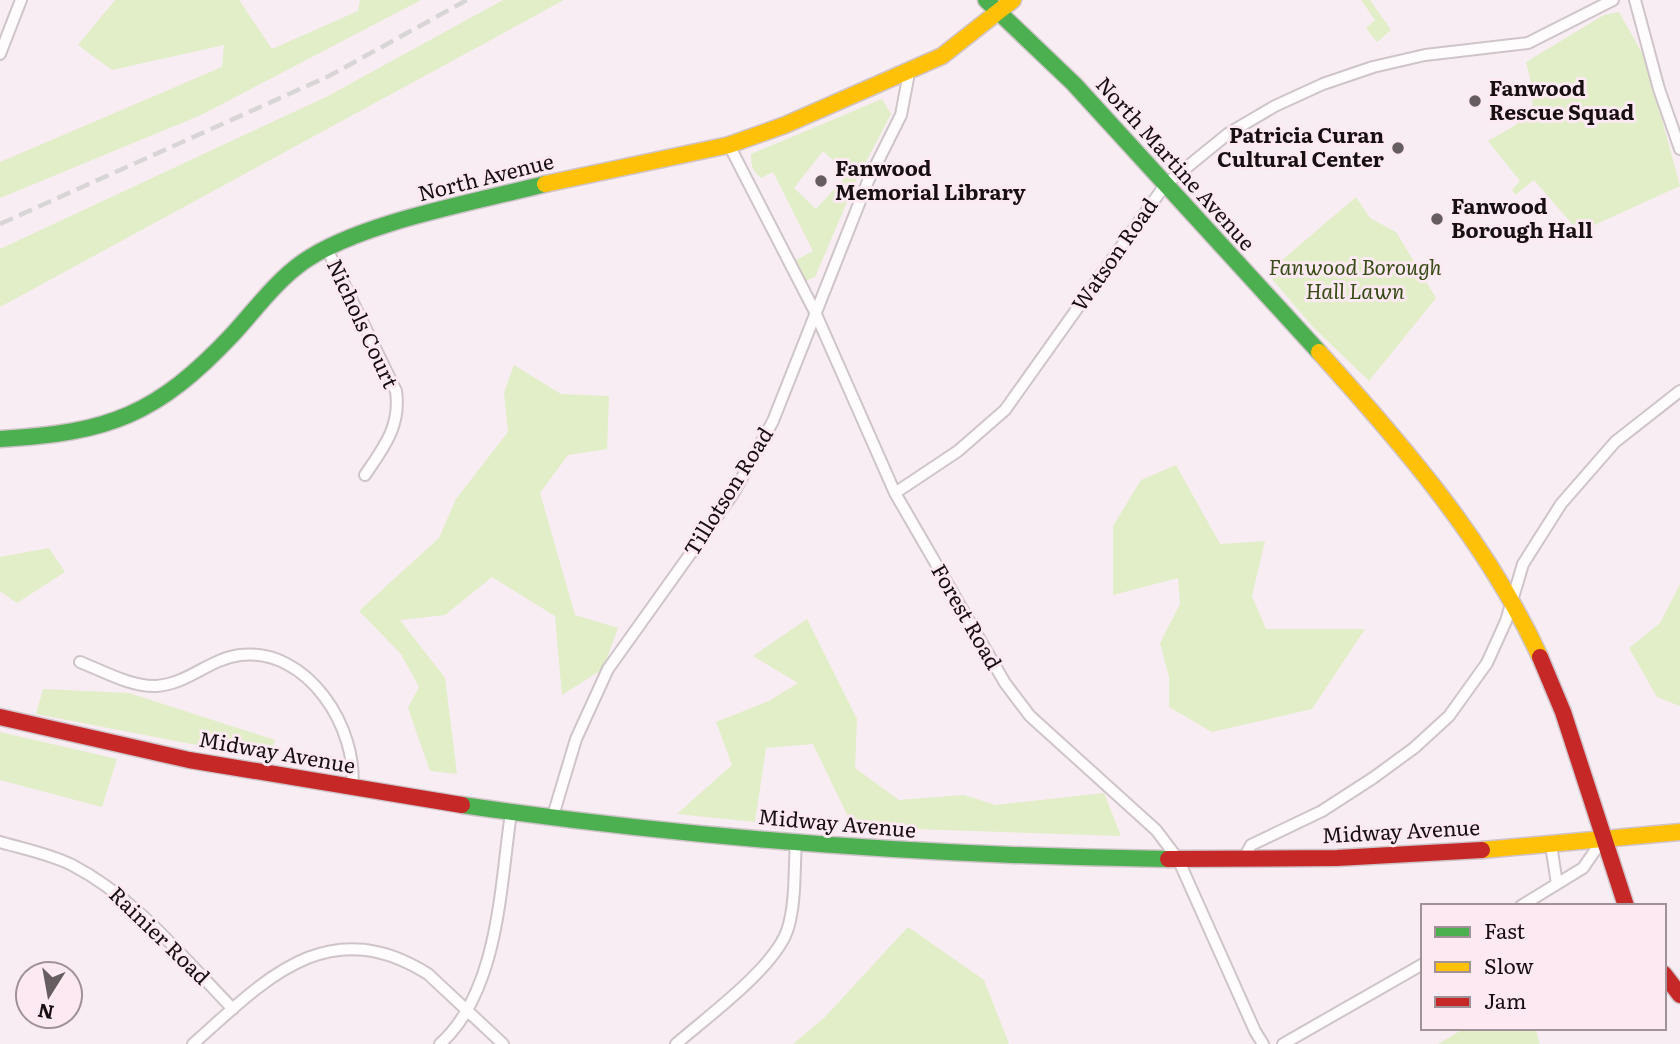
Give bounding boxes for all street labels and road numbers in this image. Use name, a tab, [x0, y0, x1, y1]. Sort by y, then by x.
street label: North Martine Avenue	[1090, 68, 1264, 256]
street label: North Avenue	[414, 144, 557, 207]
street label: Watson Road	[1062, 191, 1164, 317]
street label: Nichols Court	[321, 253, 408, 393]
street label: Tillotson Road	[675, 420, 779, 561]
street label: Forest Road	[925, 557, 1011, 674]
street label: Midway Avenue	[197, 722, 358, 780]
street label: Midway Avenue	[757, 799, 918, 844]
street label: Midway Avenue	[1321, 810, 1481, 849]
street label: Rainier Road	[103, 878, 218, 991]

